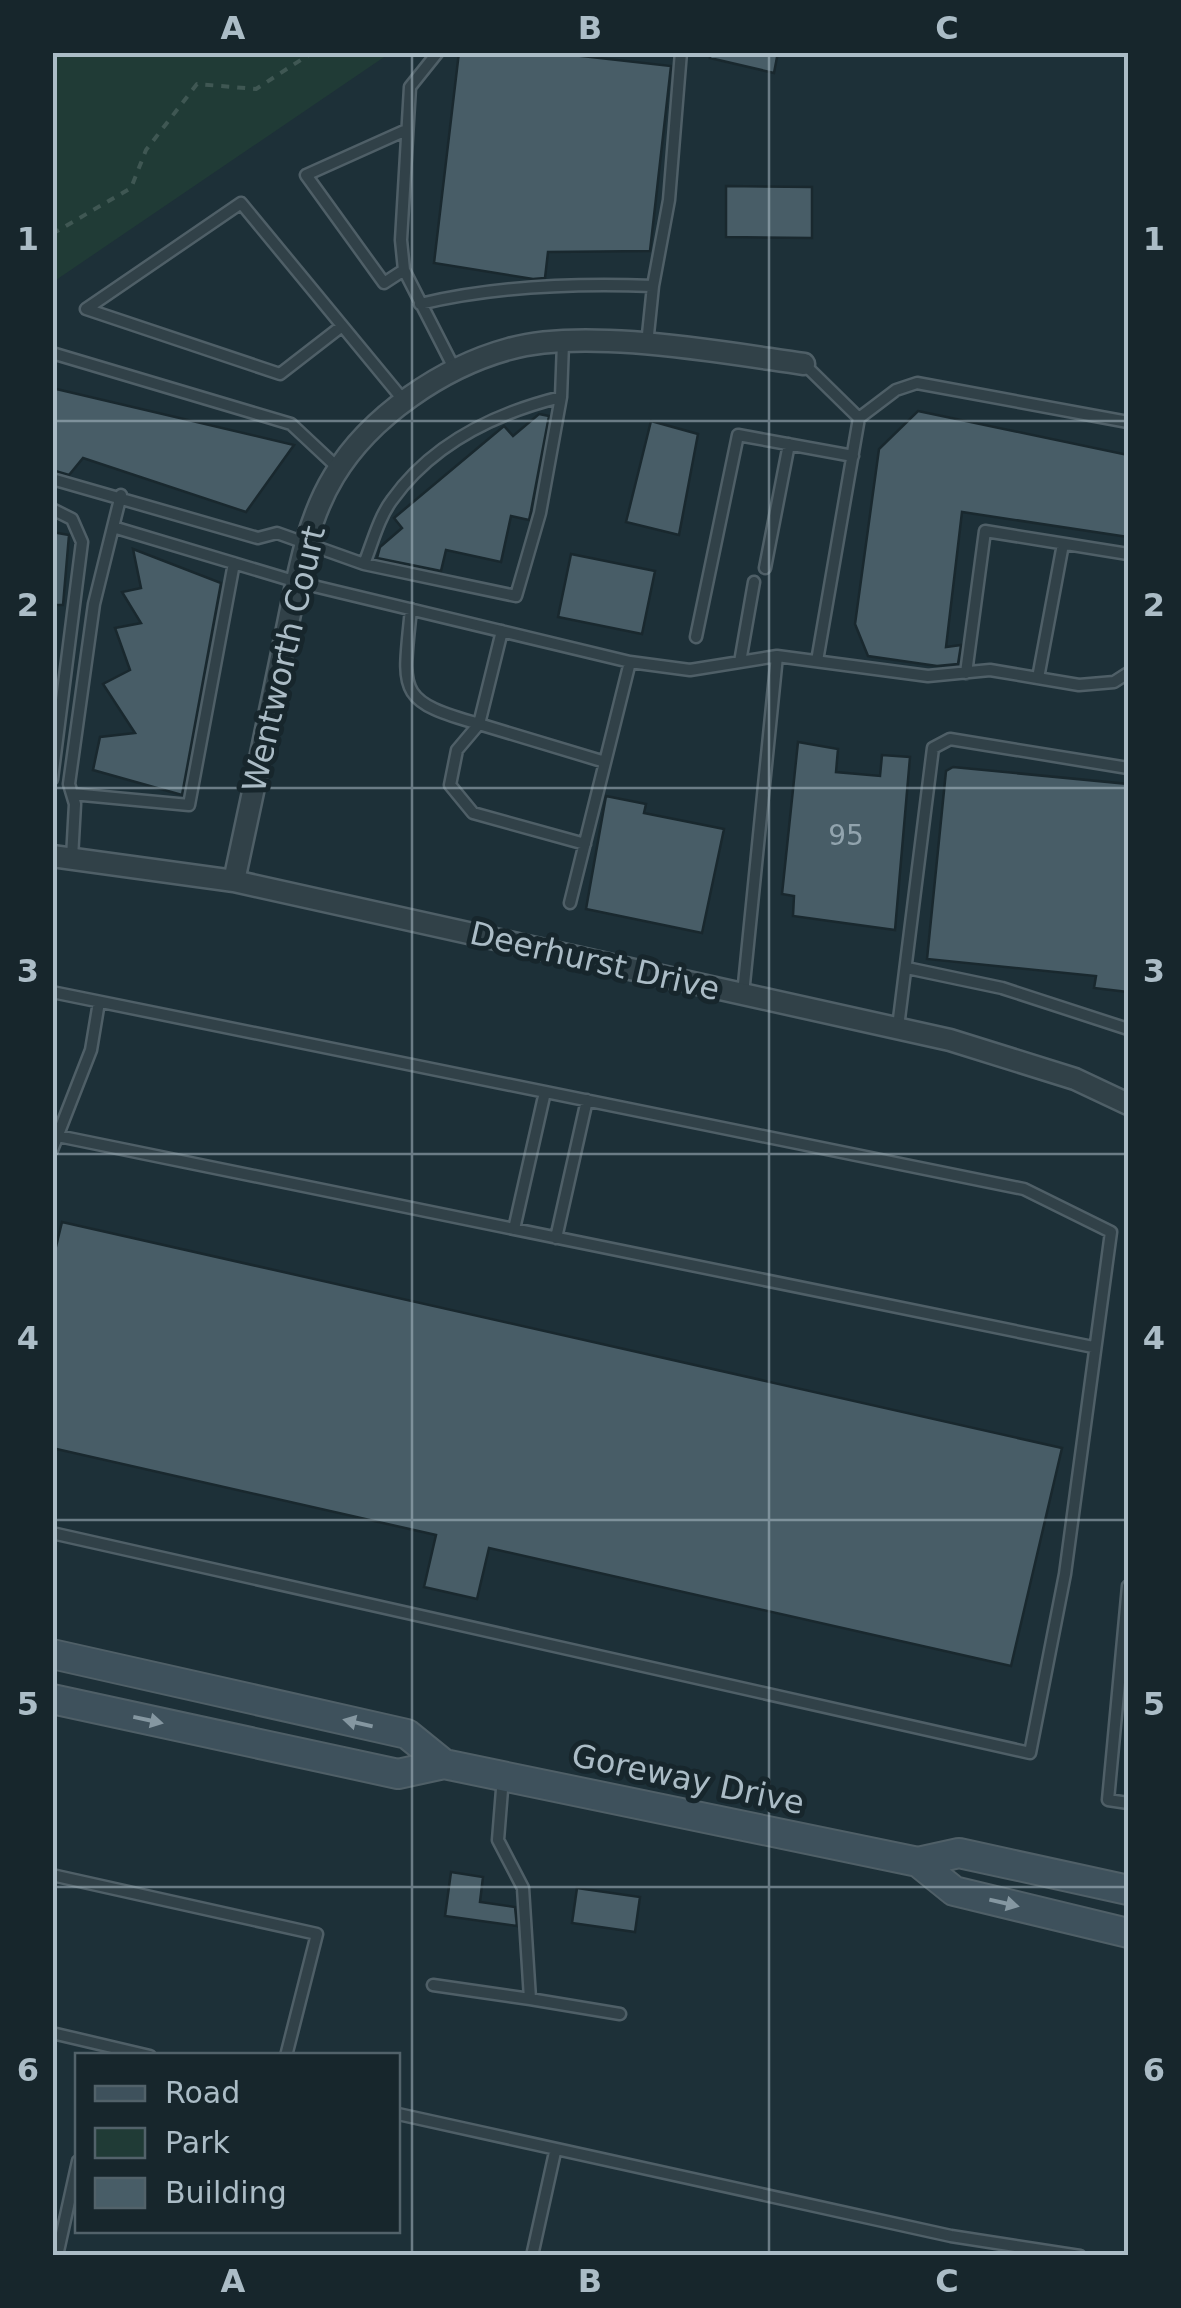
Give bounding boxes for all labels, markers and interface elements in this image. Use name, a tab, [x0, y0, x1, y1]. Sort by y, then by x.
text: A	[221, 9, 246, 47]
text: B	[578, 9, 602, 47]
text: C	[935, 9, 959, 47]
text: 1	[17, 220, 39, 258]
text: 1	[1143, 220, 1165, 258]
street label: Wentworth Court	[235, 522, 333, 796]
text: 2	[17, 586, 39, 624]
text: 2	[1143, 586, 1165, 624]
house number: 95	[828, 819, 864, 852]
street label: Deerhurst Drive	[466, 914, 724, 1008]
text: 3	[17, 952, 39, 990]
text: 3	[1143, 952, 1165, 990]
text: 4	[17, 1319, 39, 1357]
text: 4	[1143, 1319, 1165, 1357]
text: 5	[17, 1685, 39, 1723]
text: 5	[1143, 1685, 1165, 1723]
one-way arrow	[133, 1713, 164, 1728]
one-way arrow	[342, 1715, 373, 1730]
street label: Goreway Drive	[568, 1736, 808, 1822]
one-way arrow	[989, 1896, 1020, 1911]
text: 6	[17, 2051, 39, 2089]
text: 6	[1143, 2051, 1165, 2089]
legend	[75, 2053, 400, 2233]
text: Road	[165, 2075, 240, 2110]
text: Park	[165, 2125, 230, 2160]
text: Building	[165, 2175, 287, 2210]
text: A	[221, 2262, 246, 2300]
text: B	[578, 2262, 602, 2300]
text: C	[935, 2262, 959, 2300]

